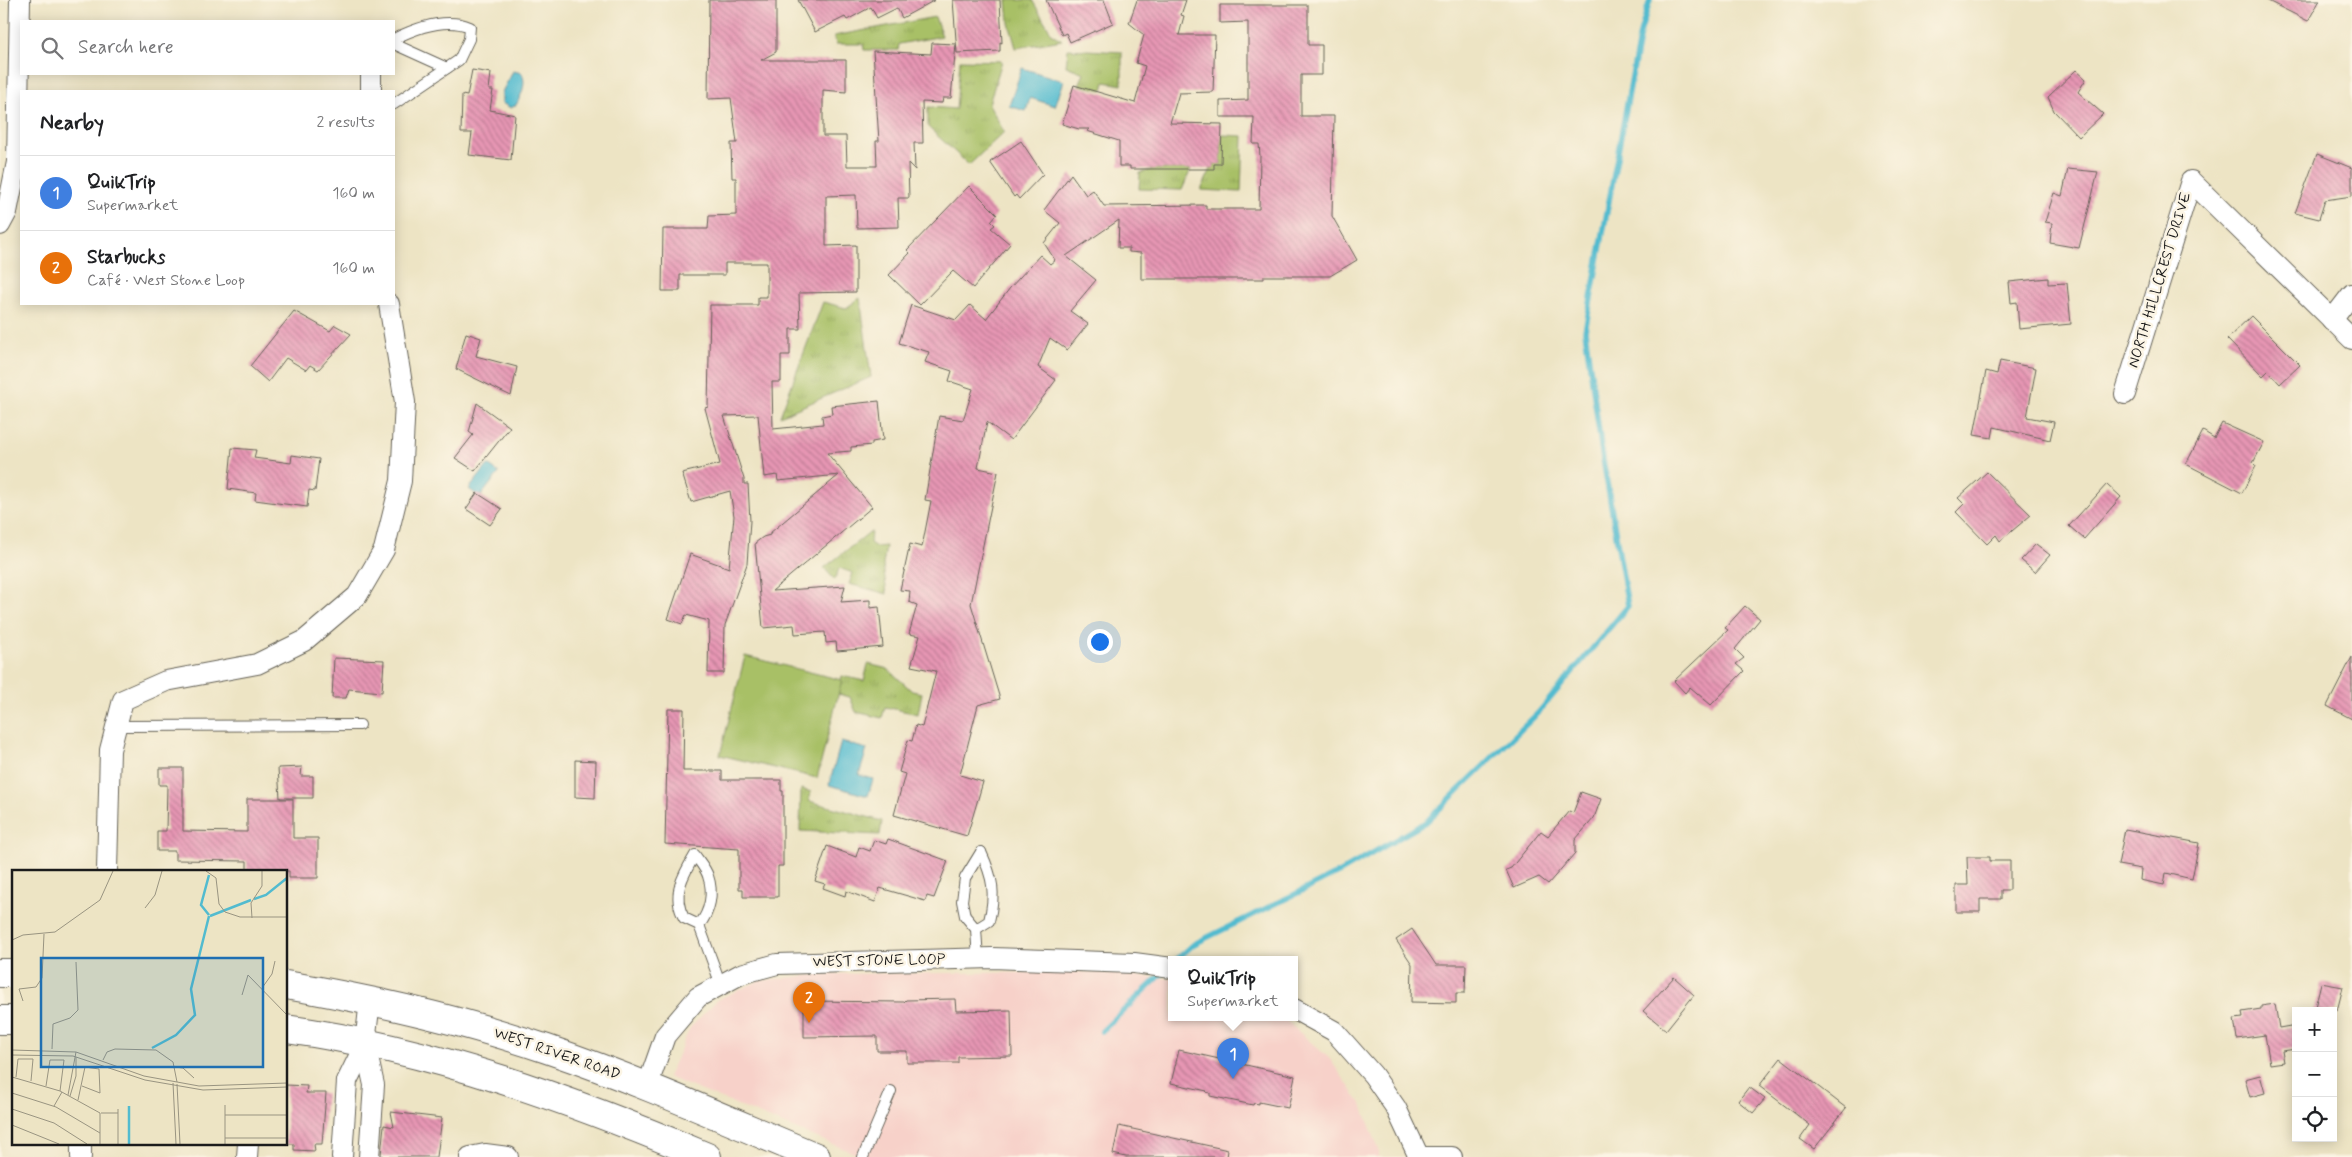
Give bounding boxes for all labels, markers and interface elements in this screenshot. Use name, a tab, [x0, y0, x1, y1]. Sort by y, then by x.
search box	[20, 20, 395, 75]
icon: search	[38, 34, 66, 62]
text: Search here	[78, 35, 174, 60]
text: Nearby	[40, 109, 104, 137]
text: 2 results	[317, 112, 375, 133]
text: QuikTrip	[87, 170, 156, 195]
text: 1	[52, 183, 60, 204]
text: 160 m	[332, 183, 375, 204]
street label: NORTH HILLCREST DRIVE	[2124, 189, 2196, 370]
text: Supermarket	[87, 195, 178, 216]
text: Starbucks	[87, 245, 165, 270]
text: 2	[52, 258, 60, 279]
text: 160 m	[332, 258, 375, 279]
text: Café · West Stone Loop	[87, 270, 245, 291]
your location	[1087, 629, 1113, 655]
inset map	[12, 870, 288, 1144]
street label: WEST STONE LOOP	[813, 950, 946, 972]
popup	[1168, 956, 1298, 1021]
text: QuikTrip	[1187, 966, 1256, 991]
pin: 2	[793, 982, 825, 1023]
text: Supermarket	[1187, 991, 1279, 1012]
map controls	[2292, 1007, 2337, 1142]
button: +	[2292, 1007, 2337, 1052]
street label: WEST RIVER ROAD	[491, 1023, 623, 1085]
pin: 1	[1217, 1038, 1249, 1079]
button: −	[2292, 1052, 2337, 1097]
button: locate	[2292, 1097, 2337, 1142]

